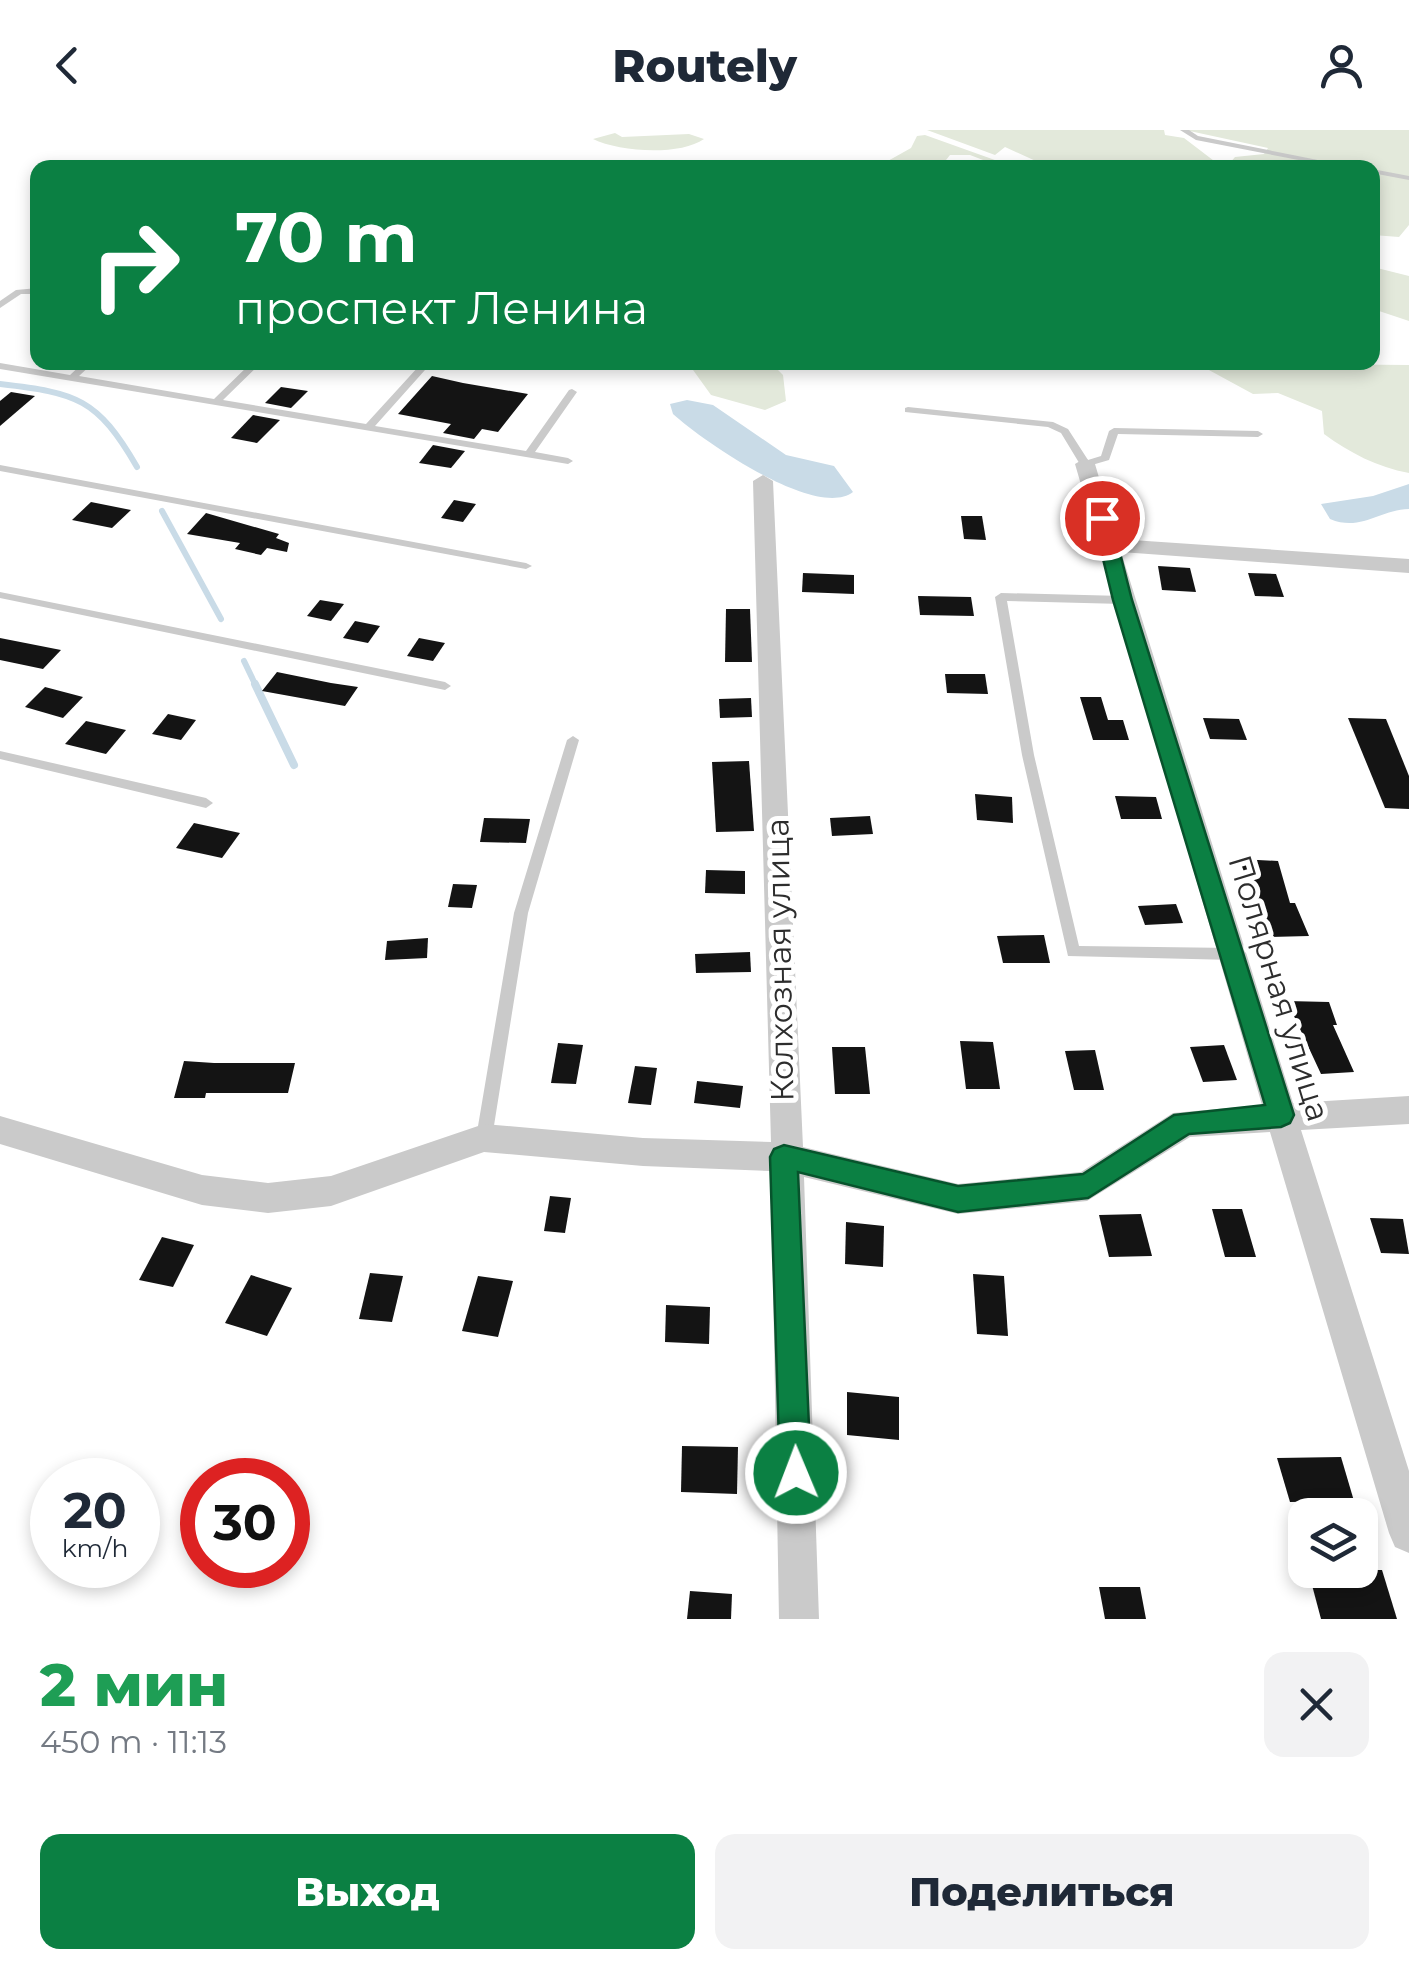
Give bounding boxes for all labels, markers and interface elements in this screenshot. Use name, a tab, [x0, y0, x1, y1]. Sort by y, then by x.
icon: back	[40, 38, 95, 93]
text: Routely	[612, 38, 797, 93]
icon: person	[1314, 38, 1369, 93]
text: 70 m	[235, 194, 418, 280]
icon: right	[70, 200, 200, 330]
text: проспект Ленина	[235, 280, 648, 335]
pin	[1060, 476, 1145, 561]
icon: arrive	[1075, 491, 1130, 546]
street label: Колхозная улица	[758, 818, 801, 1102]
street label: Полярная улица	[1220, 850, 1338, 1126]
position arrow	[744, 1421, 848, 1525]
speed limit sign: 30	[180, 1458, 310, 1588]
text: 20	[63, 1480, 127, 1541]
map controls	[1288, 1498, 1378, 1588]
button: layers	[1288, 1498, 1378, 1588]
text: km/h	[62, 1533, 128, 1563]
text: 2 мин	[40, 1648, 228, 1721]
button: close	[1264, 1652, 1369, 1757]
text: 450 m · 11:13	[40, 1722, 227, 1761]
button: Выход	[40, 1834, 695, 1949]
button: Поделиться	[715, 1834, 1369, 1949]

